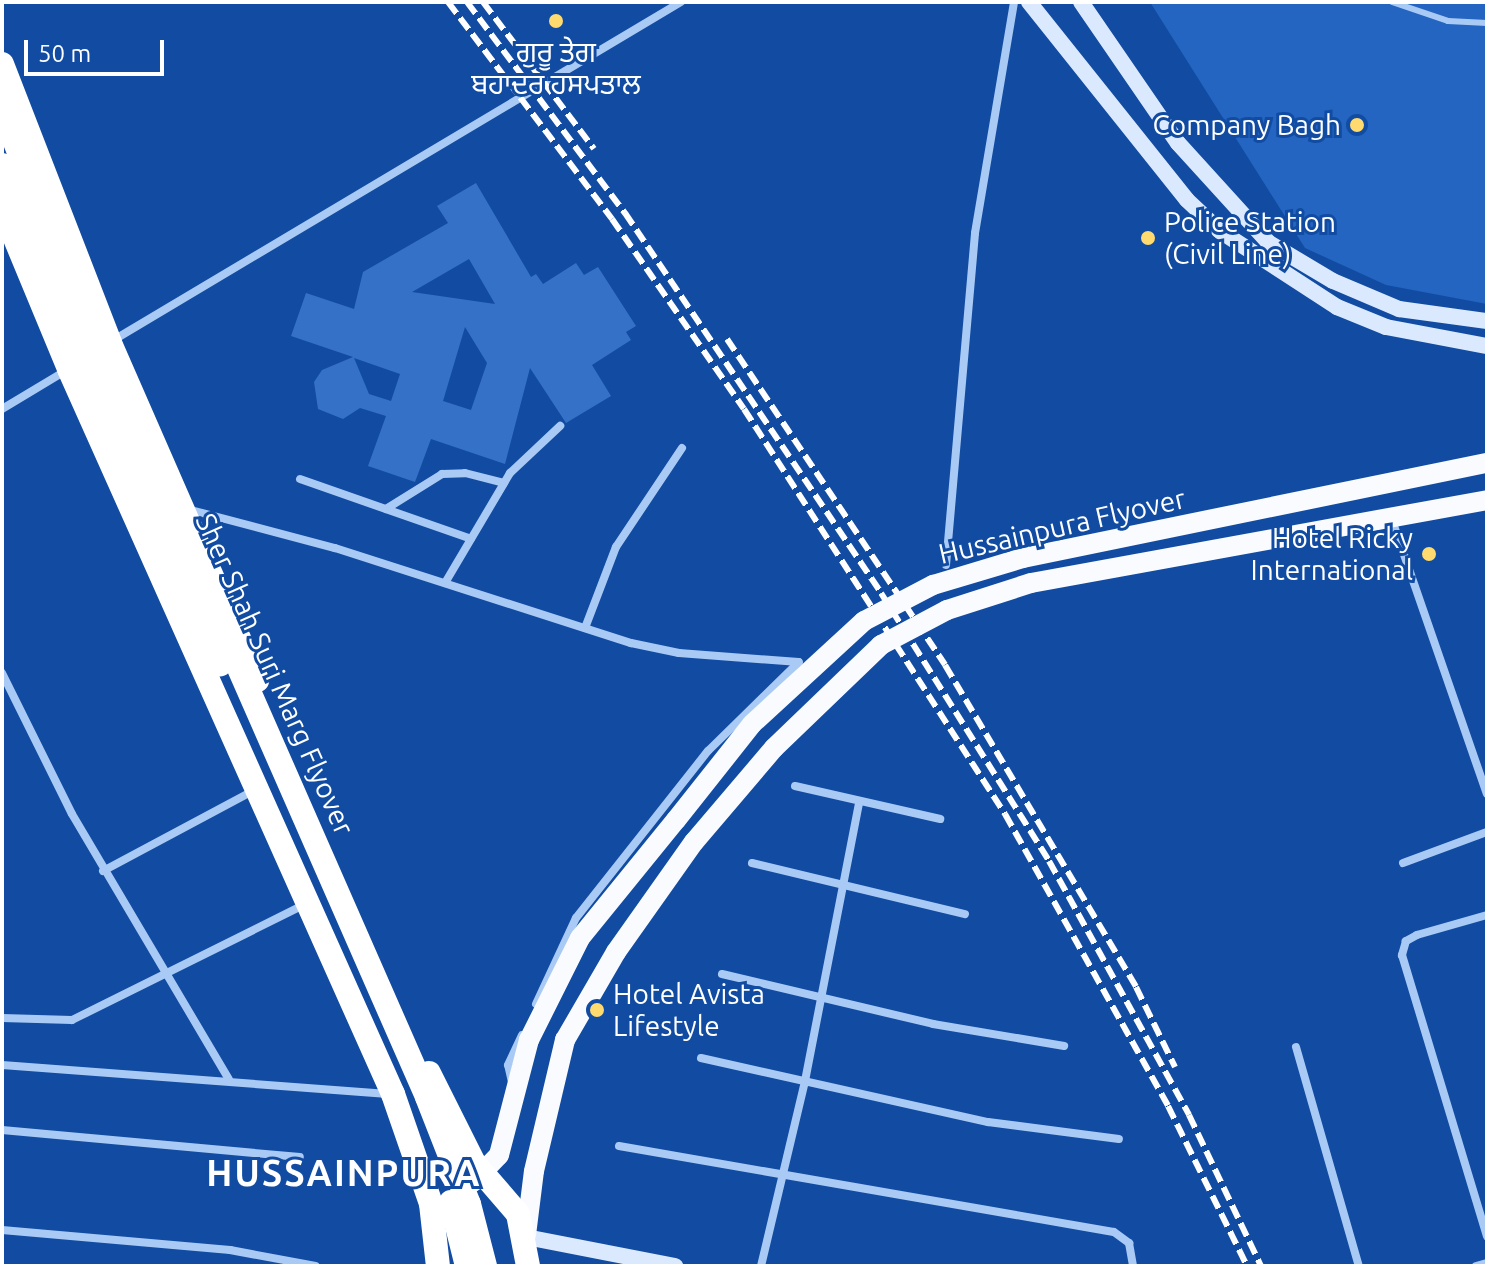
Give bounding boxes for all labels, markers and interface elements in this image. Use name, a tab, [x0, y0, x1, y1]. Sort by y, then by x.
marker: ਗੁਰੂ ਤੇਗ ਬਹਾਦਰ ਹਸਪਤਾਲ	[545, 10, 567, 32]
scale bar	[28, 24, 168, 74]
place label: ਗੁਰੂ ਤੇਗ ਬਹਾਦਰ ਹਸਪਤਾਲ	[471, 35, 641, 101]
text: 50 m	[38, 40, 91, 67]
place label: Company Bagh	[1153, 108, 1341, 142]
marker: Company Bagh	[1348, 116, 1366, 134]
place label: Police Station (Civil Line)	[1164, 205, 1336, 271]
marker: Police Station (Civil Line)	[1139, 229, 1157, 247]
street label: Hussainpura Flyover	[935, 481, 1189, 571]
street label: Sher Shah Suri Marg Flyover	[189, 508, 361, 840]
place label: Hotel Ricky International	[1251, 521, 1413, 587]
marker: Hotel Ricky International	[1420, 545, 1438, 563]
place label: Hotel Avista Lifestyle	[613, 977, 765, 1043]
marker: Hotel Avista Lifestyle	[588, 1001, 606, 1019]
district label: HUSSAINPURA	[206, 1151, 482, 1195]

